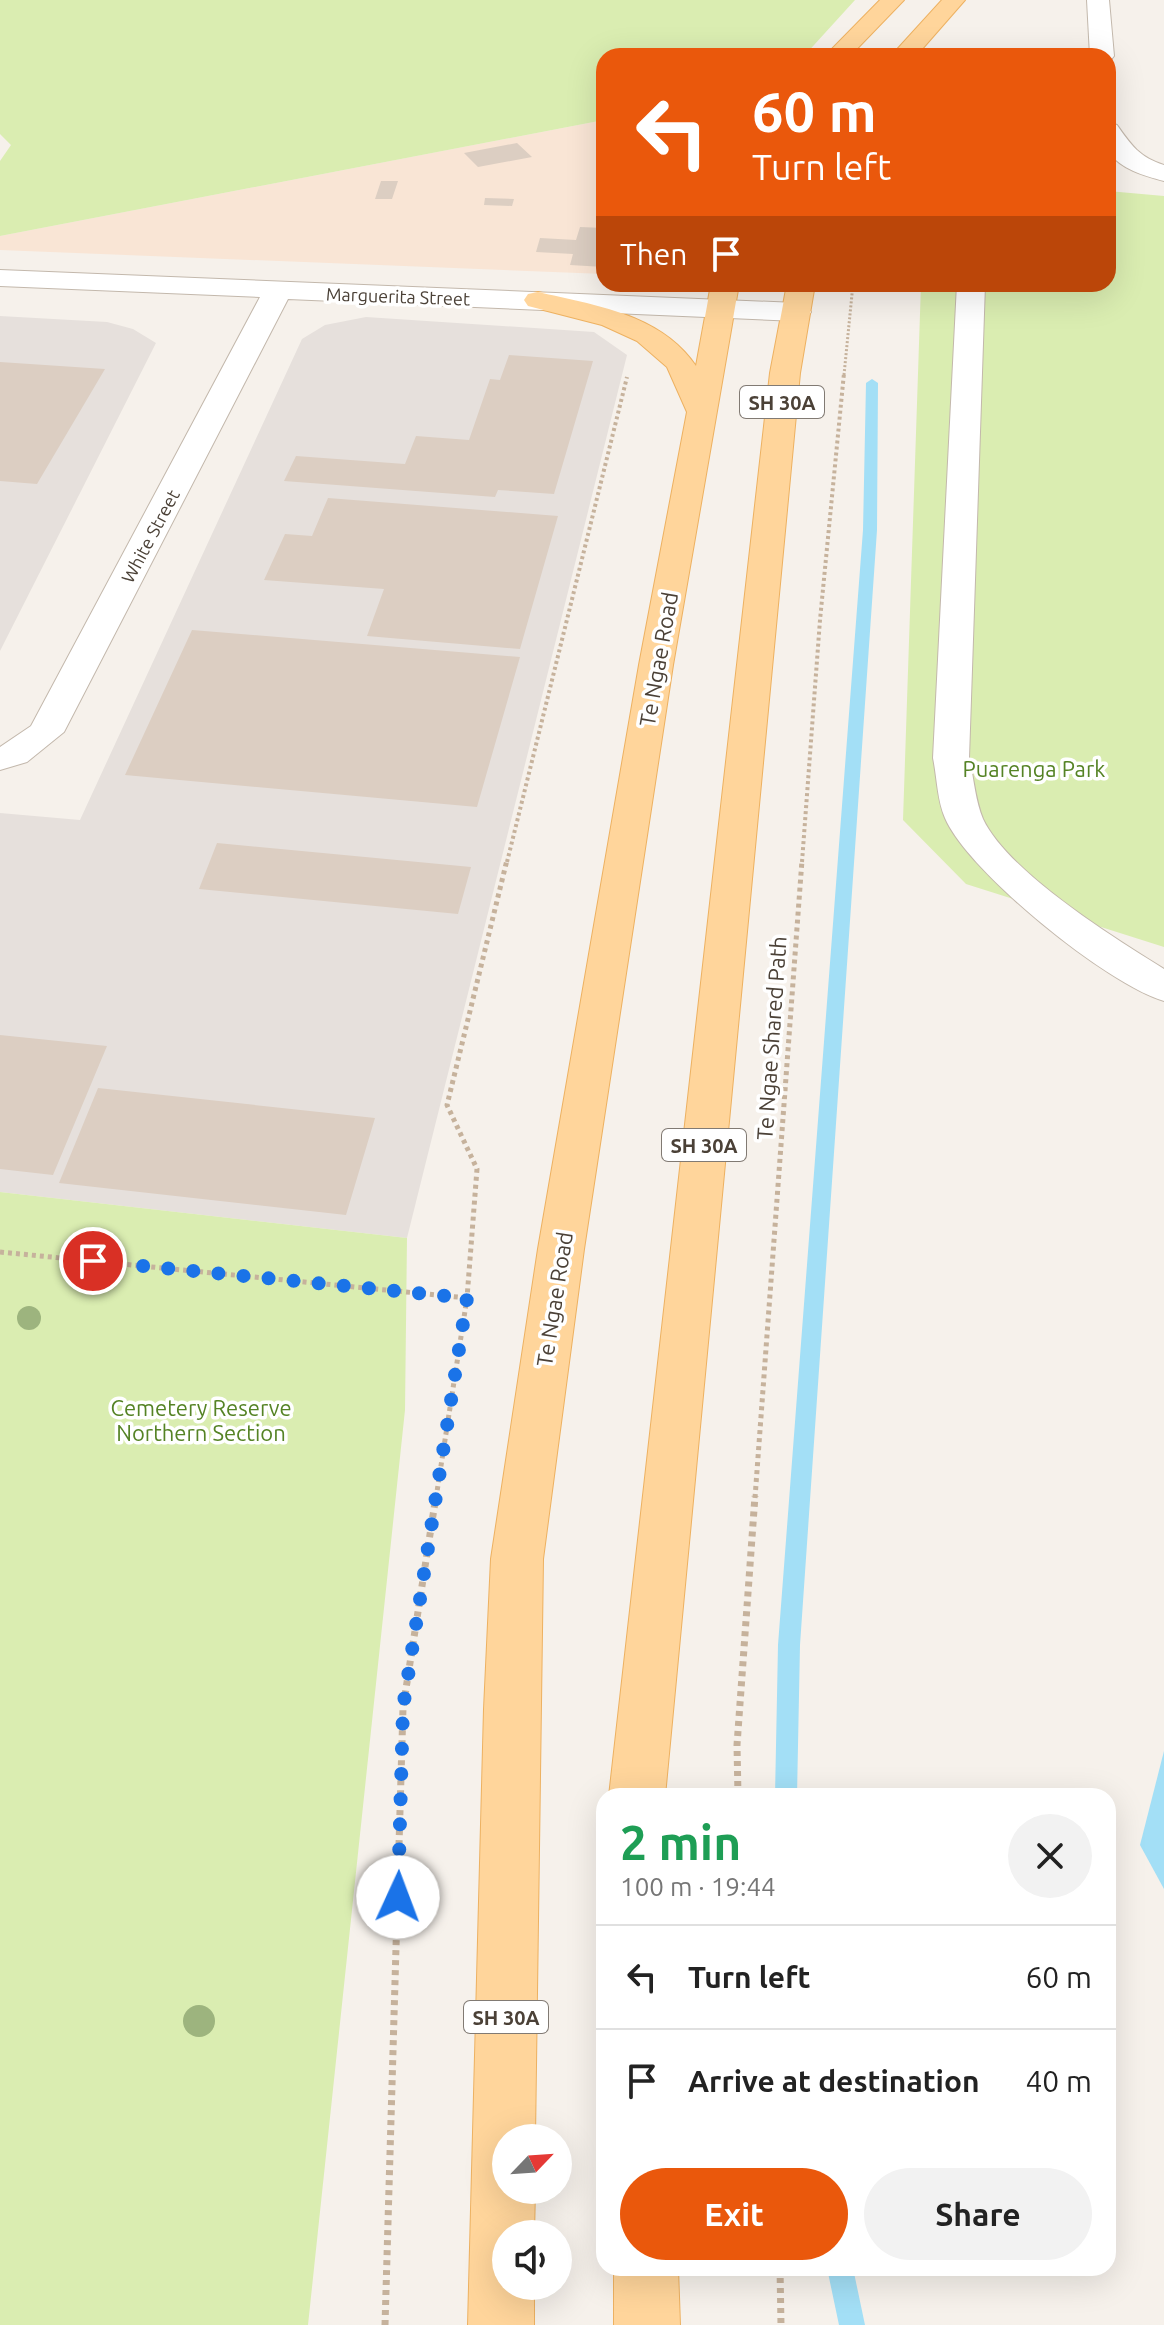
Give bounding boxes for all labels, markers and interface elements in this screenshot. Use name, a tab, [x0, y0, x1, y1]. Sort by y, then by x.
icon: left	[620, 80, 724, 184]
text: 60 m	[752, 80, 877, 143]
text: Turn left	[752, 146, 891, 187]
icon: arrive	[704, 232, 748, 276]
text: Then	[620, 237, 688, 271]
street label: Marguerita Street	[326, 283, 470, 309]
road number: SH 30A	[740, 386, 824, 418]
street label: White Street	[117, 486, 183, 586]
street label: Te Ngae Road	[634, 590, 682, 728]
park label: Puarenga Park	[963, 756, 1105, 781]
street label: Te Ngae Shared Path	[751, 935, 791, 1141]
road number: SH 30A	[662, 1129, 746, 1161]
pin	[59, 1227, 127, 1295]
street label: Te Ngae Road	[531, 1230, 577, 1368]
icon: arrive	[71, 1239, 115, 1283]
park label: Cemetery Reserve Northern Section	[110, 1395, 292, 1445]
button: close	[1008, 1814, 1092, 1898]
text: 2 min	[620, 1815, 741, 1869]
position arrow	[356, 1855, 440, 1939]
text: 100 m · 19:44	[620, 1872, 776, 1901]
icon: left	[620, 1955, 664, 1999]
text: Turn left	[688, 1960, 810, 1994]
text: 60 m	[1025, 1960, 1092, 1994]
road number: SH 30A	[464, 2001, 548, 2033]
icon: arrive	[620, 2059, 664, 2103]
text: Arrive at destination	[688, 2064, 980, 2098]
text: 40 m	[1025, 2064, 1092, 2098]
north arrow	[492, 2124, 572, 2204]
map controls	[492, 2124, 572, 2300]
button: Exit	[620, 2168, 848, 2260]
button: Share	[864, 2168, 1092, 2260]
button: sound	[492, 2220, 572, 2300]

